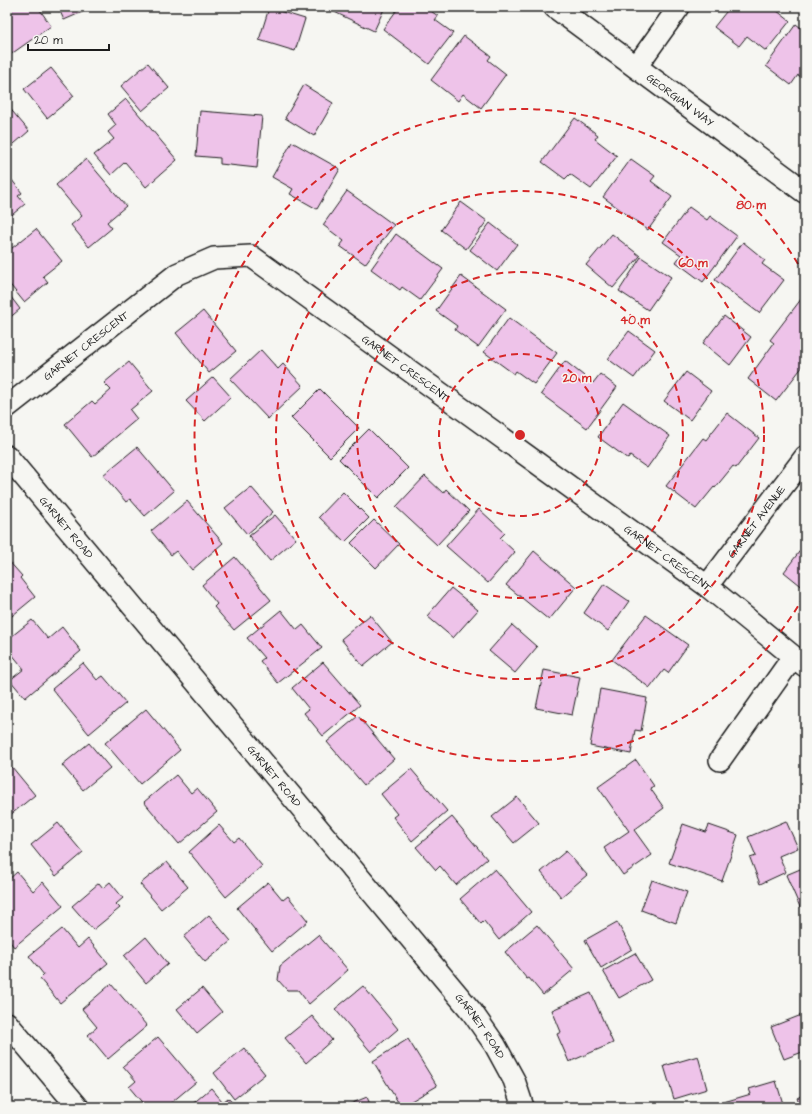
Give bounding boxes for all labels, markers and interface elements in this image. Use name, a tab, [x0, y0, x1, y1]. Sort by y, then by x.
scale bar	[28, 26, 109, 52]
text: 20 m	[34, 32, 63, 49]
street label: GEORGIAN WAY	[644, 70, 717, 130]
text: 80 m	[736, 197, 766, 214]
text: 60 m	[678, 255, 708, 272]
street label: GARNET CRESCENT	[40, 307, 132, 383]
text: 40 m	[620, 312, 651, 329]
street label: GARNET CRESCENT	[359, 331, 452, 405]
text: 20 m	[562, 370, 592, 387]
centre of rings	[513, 428, 527, 442]
street label: GARNET AVENUE	[724, 482, 789, 561]
street label: GARNET ROAD	[36, 493, 97, 562]
street label: GARNET CRESCENT	[621, 521, 715, 595]
street label: GARNET ROAD	[244, 742, 305, 810]
street label: GARNET ROAD	[452, 990, 508, 1061]

